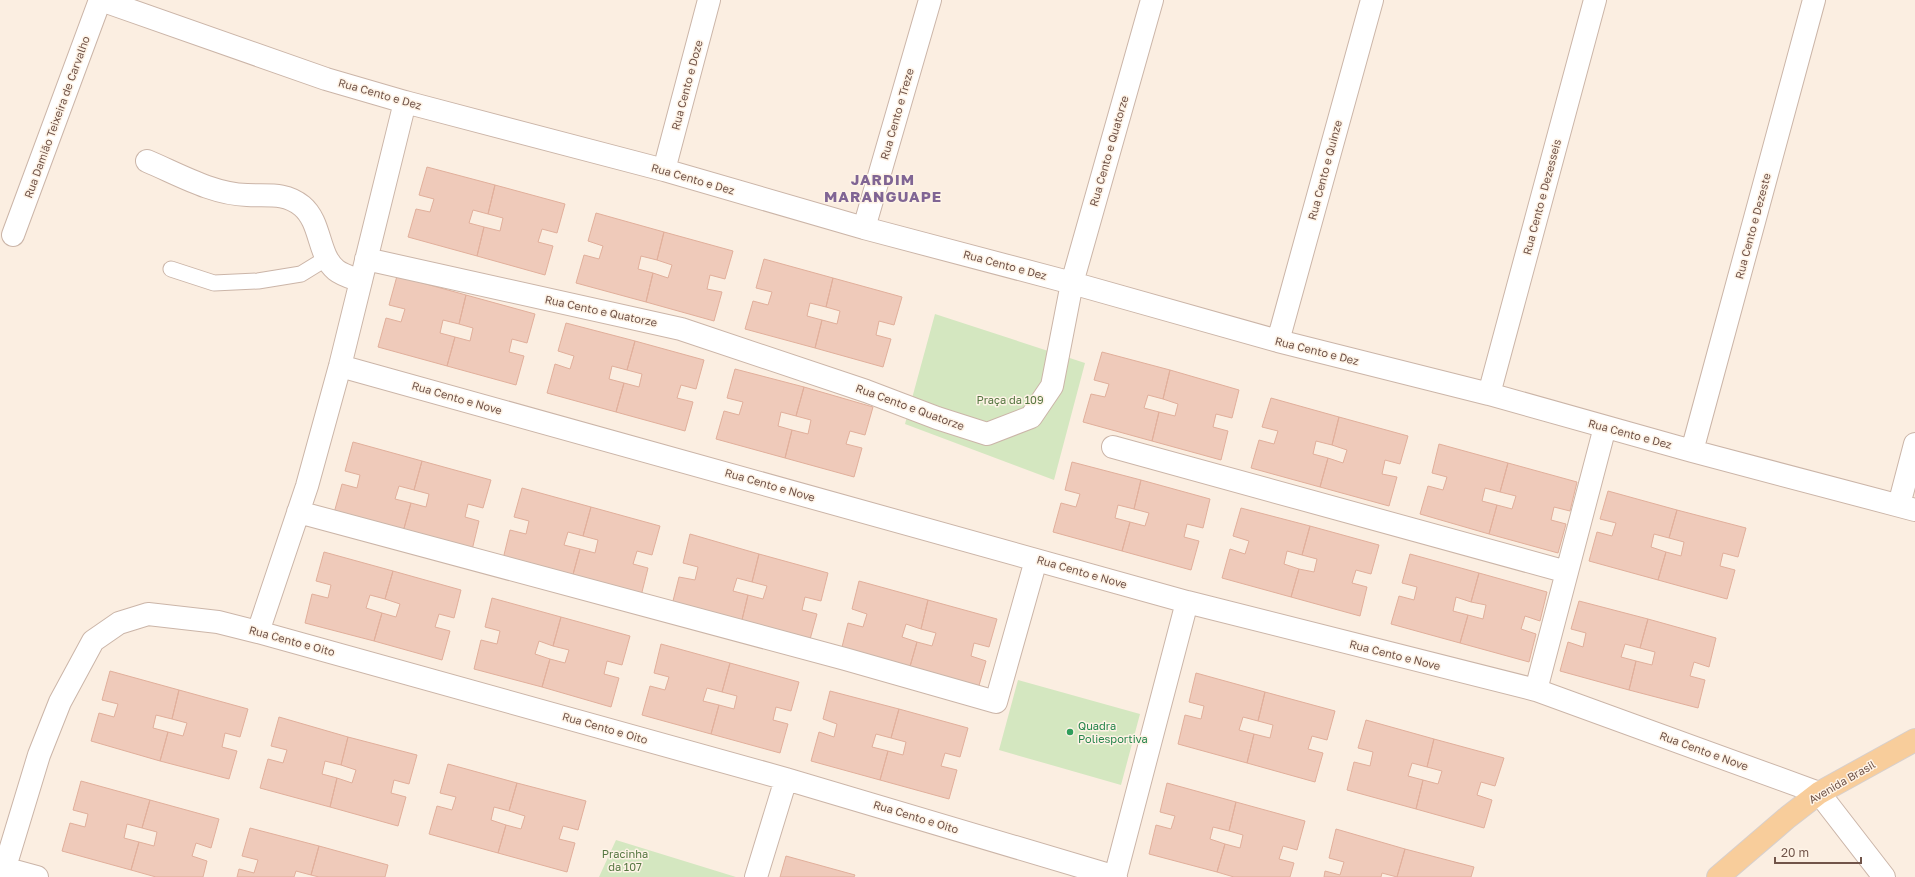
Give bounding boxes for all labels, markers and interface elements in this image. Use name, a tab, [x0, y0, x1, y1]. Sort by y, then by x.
street label: Rua Damião Teixeira de Carvalho	[21, 34, 92, 200]
street label: Rua Cento e Doze	[668, 38, 705, 131]
street label: Rua Cento e Treze	[877, 67, 916, 161]
street label: Rua Cento e Dez	[337, 75, 424, 112]
street label: Rua Cento e Quatorze	[1086, 94, 1131, 208]
street label: Rua Cento e Quinze	[1305, 119, 1344, 221]
street label: Rua Cento e Dezesseis	[1520, 137, 1563, 256]
street label: Rua Cento e Dez	[650, 160, 737, 197]
district label: JARDIM MARANGUAPE	[824, 170, 942, 205]
street label: Rua Cento e Dezeste	[1732, 172, 1773, 280]
street label: Rua Cento e Dez	[962, 247, 1049, 282]
street label: Rua Cento e Quatorze	[544, 292, 658, 329]
street label: Rua Cento e Dez	[1274, 334, 1361, 367]
street label: Rua Cento e Nove	[410, 378, 504, 417]
street label: Rua Cento e Quatorze	[854, 381, 966, 432]
park label: Praça da 109	[976, 393, 1044, 406]
street label: Rua Cento e Dez	[1587, 416, 1674, 451]
street label: Rua Cento e Nove	[723, 465, 817, 504]
street label: Rua Cento e Nove	[1035, 552, 1129, 591]
street label: Rua Cento e Oito	[248, 623, 337, 658]
street label: Rua Cento e Nove	[1348, 637, 1442, 672]
street label: Rua Cento e Oito	[561, 709, 650, 746]
place label: Quadra Poliesportiva	[1078, 719, 1148, 745]
marker: Quadra Poliesportiva	[1065, 727, 1075, 737]
street label: Rua Cento e Nove	[1658, 728, 1750, 773]
street label: Avenida Brasil	[1806, 757, 1878, 806]
street label: Rua Cento e Oito	[872, 797, 961, 836]
scale bar	[1775, 839, 1861, 865]
text: 20 m	[1781, 845, 1809, 860]
park label: Pracinha da 107	[602, 847, 648, 873]

